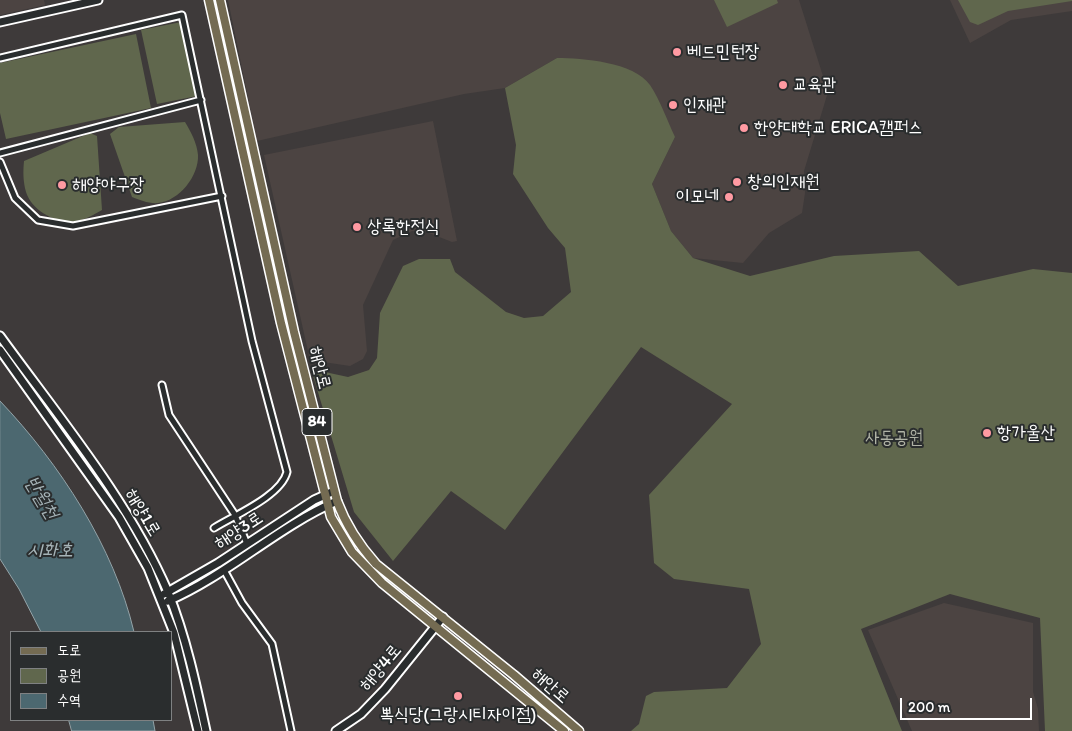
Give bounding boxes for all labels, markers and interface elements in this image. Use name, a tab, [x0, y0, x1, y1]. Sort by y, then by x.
place label: 베드민턴장	[687, 41, 759, 63]
marker: 베드민턴장	[671, 46, 683, 58]
place label: 교육관	[793, 74, 836, 96]
marker: 교육관	[777, 79, 789, 91]
place label: 인재관	[683, 94, 726, 116]
marker: 인재관	[667, 99, 679, 111]
place label: 한양대학교 ERICA캠퍼스	[754, 117, 923, 139]
marker: 한양대학교 ERICA캠퍼스	[738, 122, 750, 134]
place label: 창의인재원	[747, 171, 819, 193]
place label: 해양야구장	[72, 174, 144, 196]
marker: 창의인재원	[731, 176, 743, 188]
marker: 해양야구장	[56, 179, 68, 191]
place label: 이모네	[676, 186, 719, 208]
marker: 이모네	[723, 191, 735, 203]
place label: 상록한정식	[367, 216, 439, 238]
marker: 상록한정식	[351, 221, 363, 233]
street label: 해안로	[303, 344, 335, 392]
road number: 84	[302, 408, 332, 436]
place label: 항가울산	[997, 422, 1055, 444]
park label: 사동공원	[865, 427, 923, 449]
marker: 항가울산	[981, 427, 993, 439]
water label: 반월천	[19, 472, 63, 524]
street label: 해양1로	[119, 485, 165, 541]
street label: 해양3로	[211, 507, 267, 555]
water label: 시화호	[27, 540, 73, 562]
legend	[10, 631, 172, 721]
street label: 해양4로	[355, 640, 407, 696]
text: 도로	[57, 641, 81, 659]
street label: 해안로	[527, 664, 573, 708]
text: 공원	[57, 666, 81, 684]
scale bar	[902, 688, 1034, 720]
marker: 뽁식당(그랑시티자이점)	[452, 690, 464, 702]
text: 수역	[57, 691, 81, 709]
text: 200 m	[908, 698, 950, 716]
place label: 뽁식당(그랑시티자이점)	[380, 704, 536, 726]

